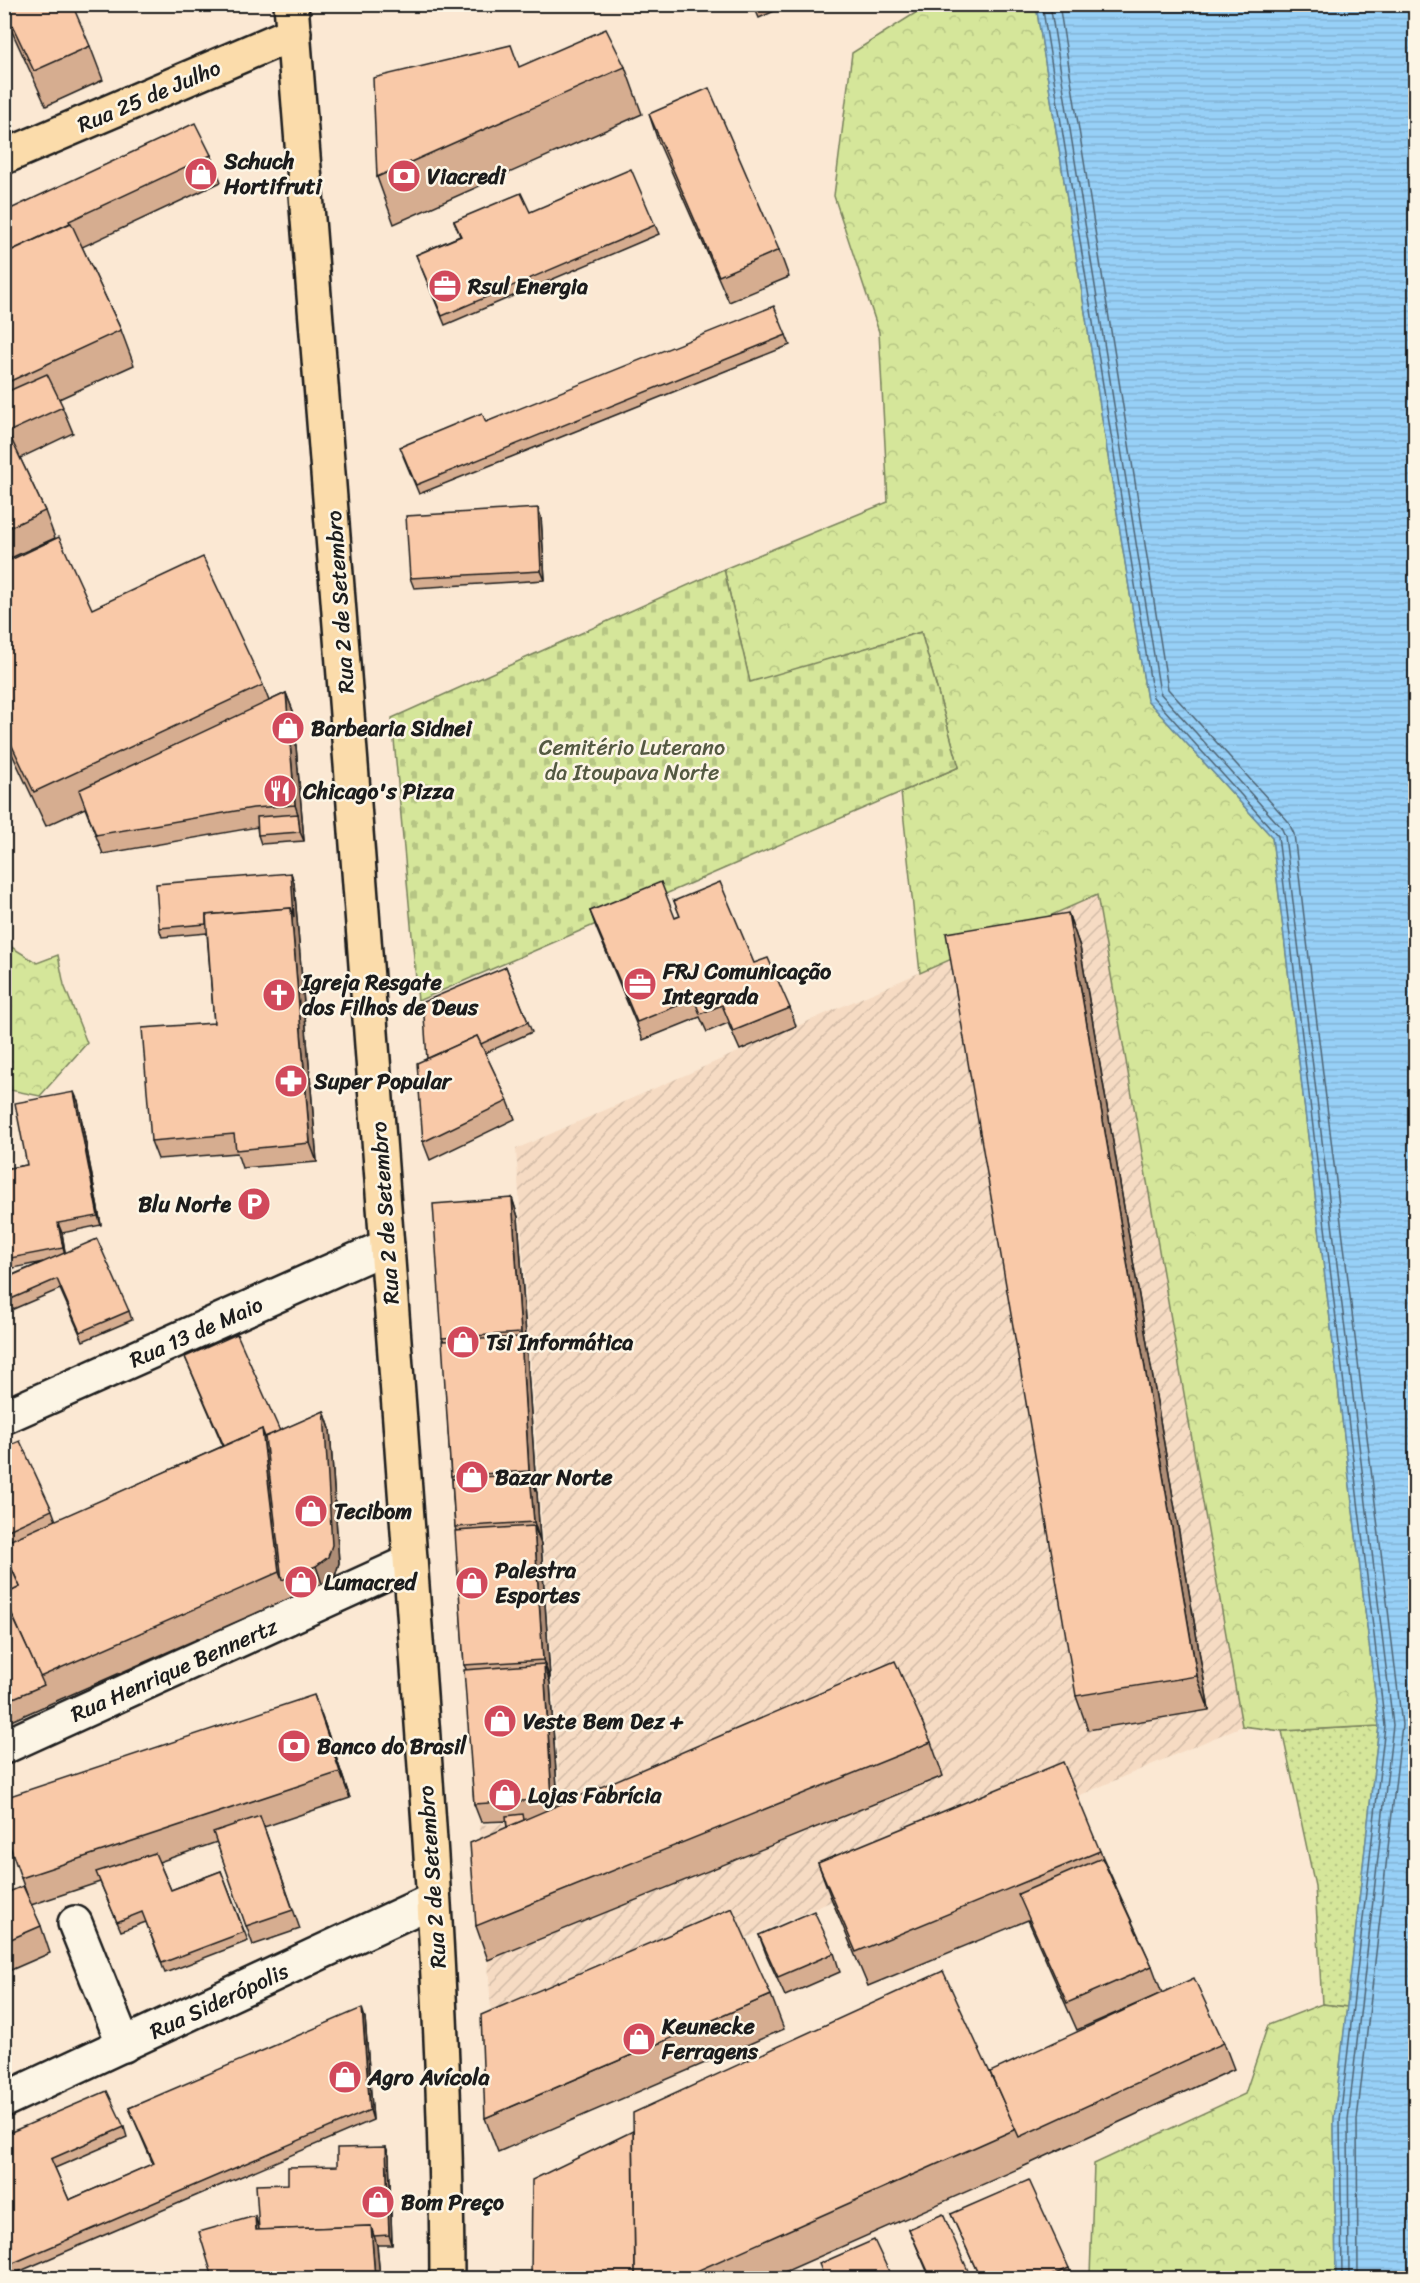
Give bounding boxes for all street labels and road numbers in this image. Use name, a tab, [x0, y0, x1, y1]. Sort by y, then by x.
street label: Rua 25 de Julho	[71, 48, 227, 144]
street label: Rua 2 de Setembro	[314, 509, 366, 695]
street label: Rua 2 de Setembro	[359, 1120, 411, 1306]
street label: Rua 13 de Maio	[123, 1285, 269, 1379]
street label: Rua Henrique Bennertz	[64, 1607, 284, 1733]
street label: Rua 2 de Setembro	[406, 1784, 458, 1970]
street label: Rua Siderópolis	[143, 1951, 296, 2050]

